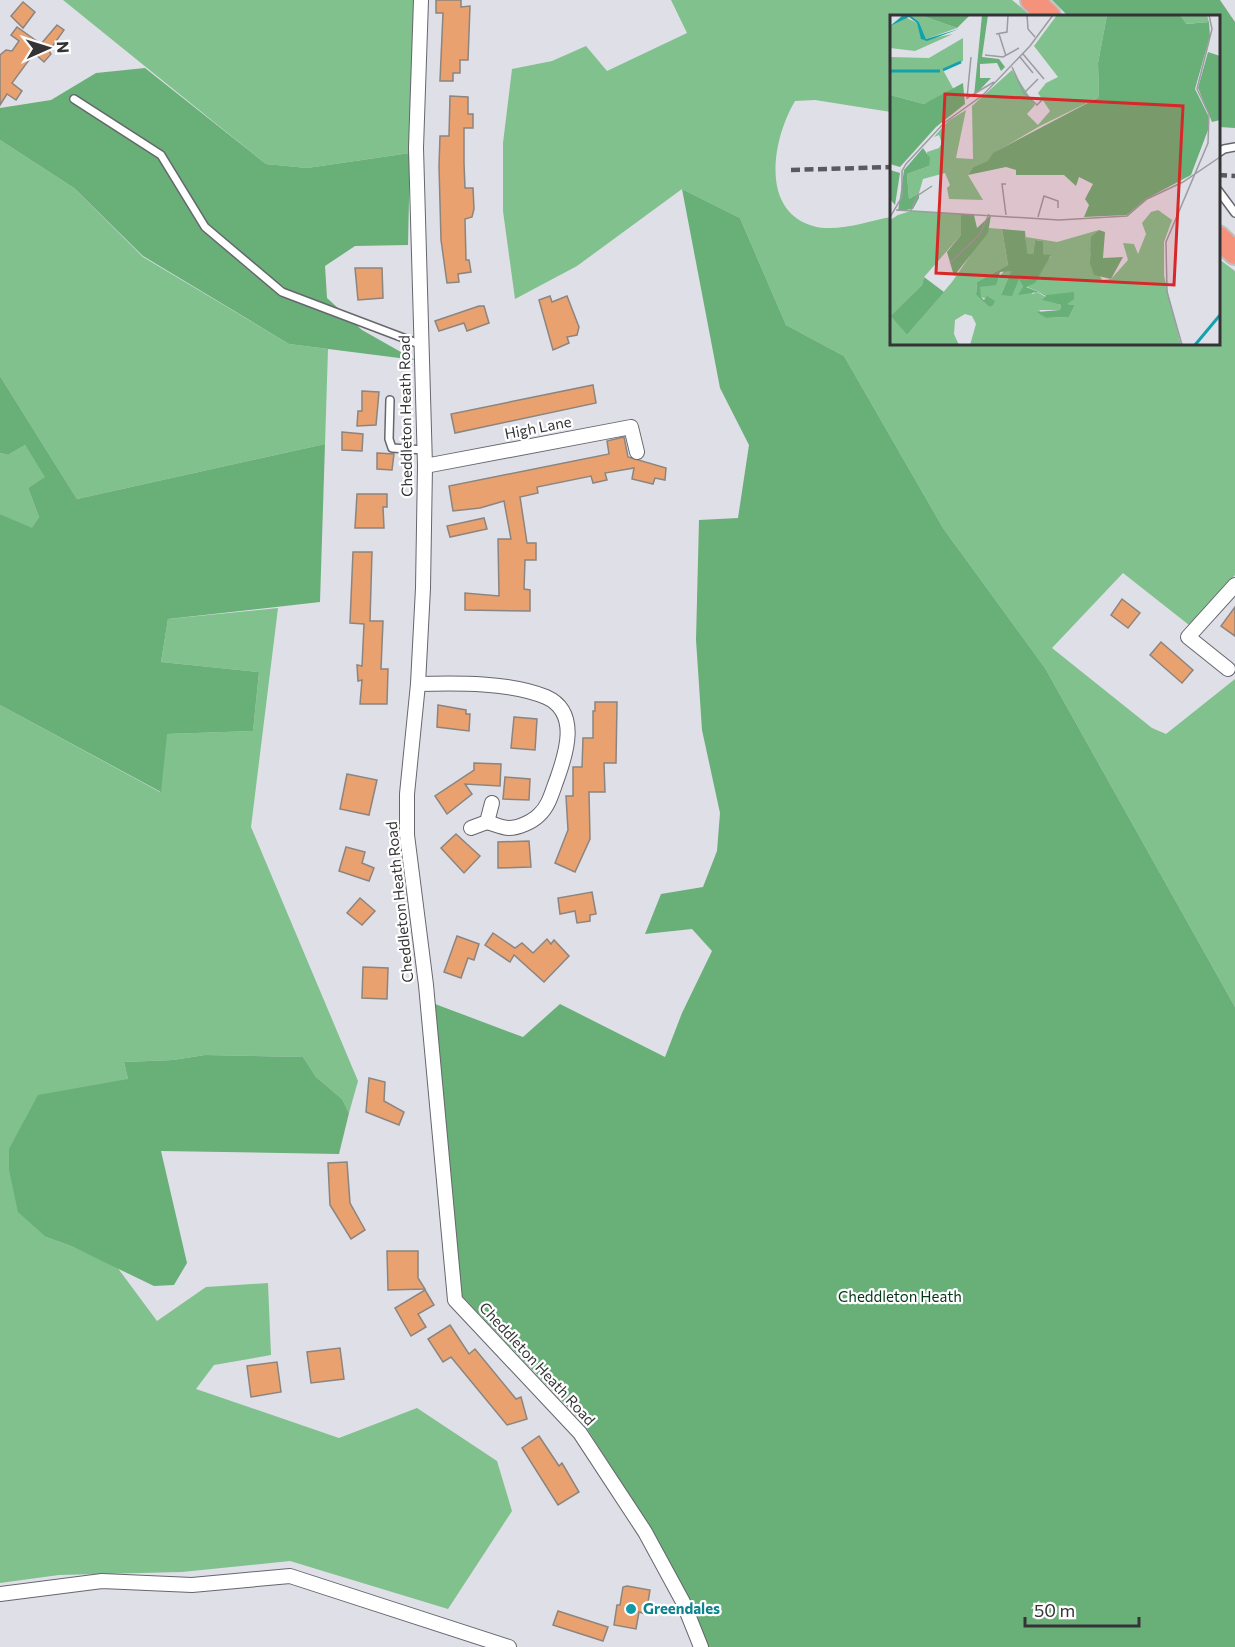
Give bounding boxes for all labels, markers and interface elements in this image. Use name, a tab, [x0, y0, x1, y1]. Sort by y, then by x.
inset map	[890, 15, 1220, 345]
north arrow	[18, 18, 78, 78]
text: N	[54, 41, 73, 54]
street label: Cheddleton Heath Road	[395, 335, 415, 497]
street label: High Lane	[503, 412, 573, 442]
street label: Cheddleton Heath Road	[382, 821, 416, 984]
park label: Cheddleton Heath	[838, 1287, 962, 1305]
street label: Cheddleton Heath Road	[476, 1298, 600, 1429]
scale bar	[1025, 1590, 1139, 1628]
place label: Greendales	[643, 1599, 720, 1617]
text: 50 m	[1034, 1599, 1075, 1621]
marker: Greendales	[624, 1602, 638, 1616]

